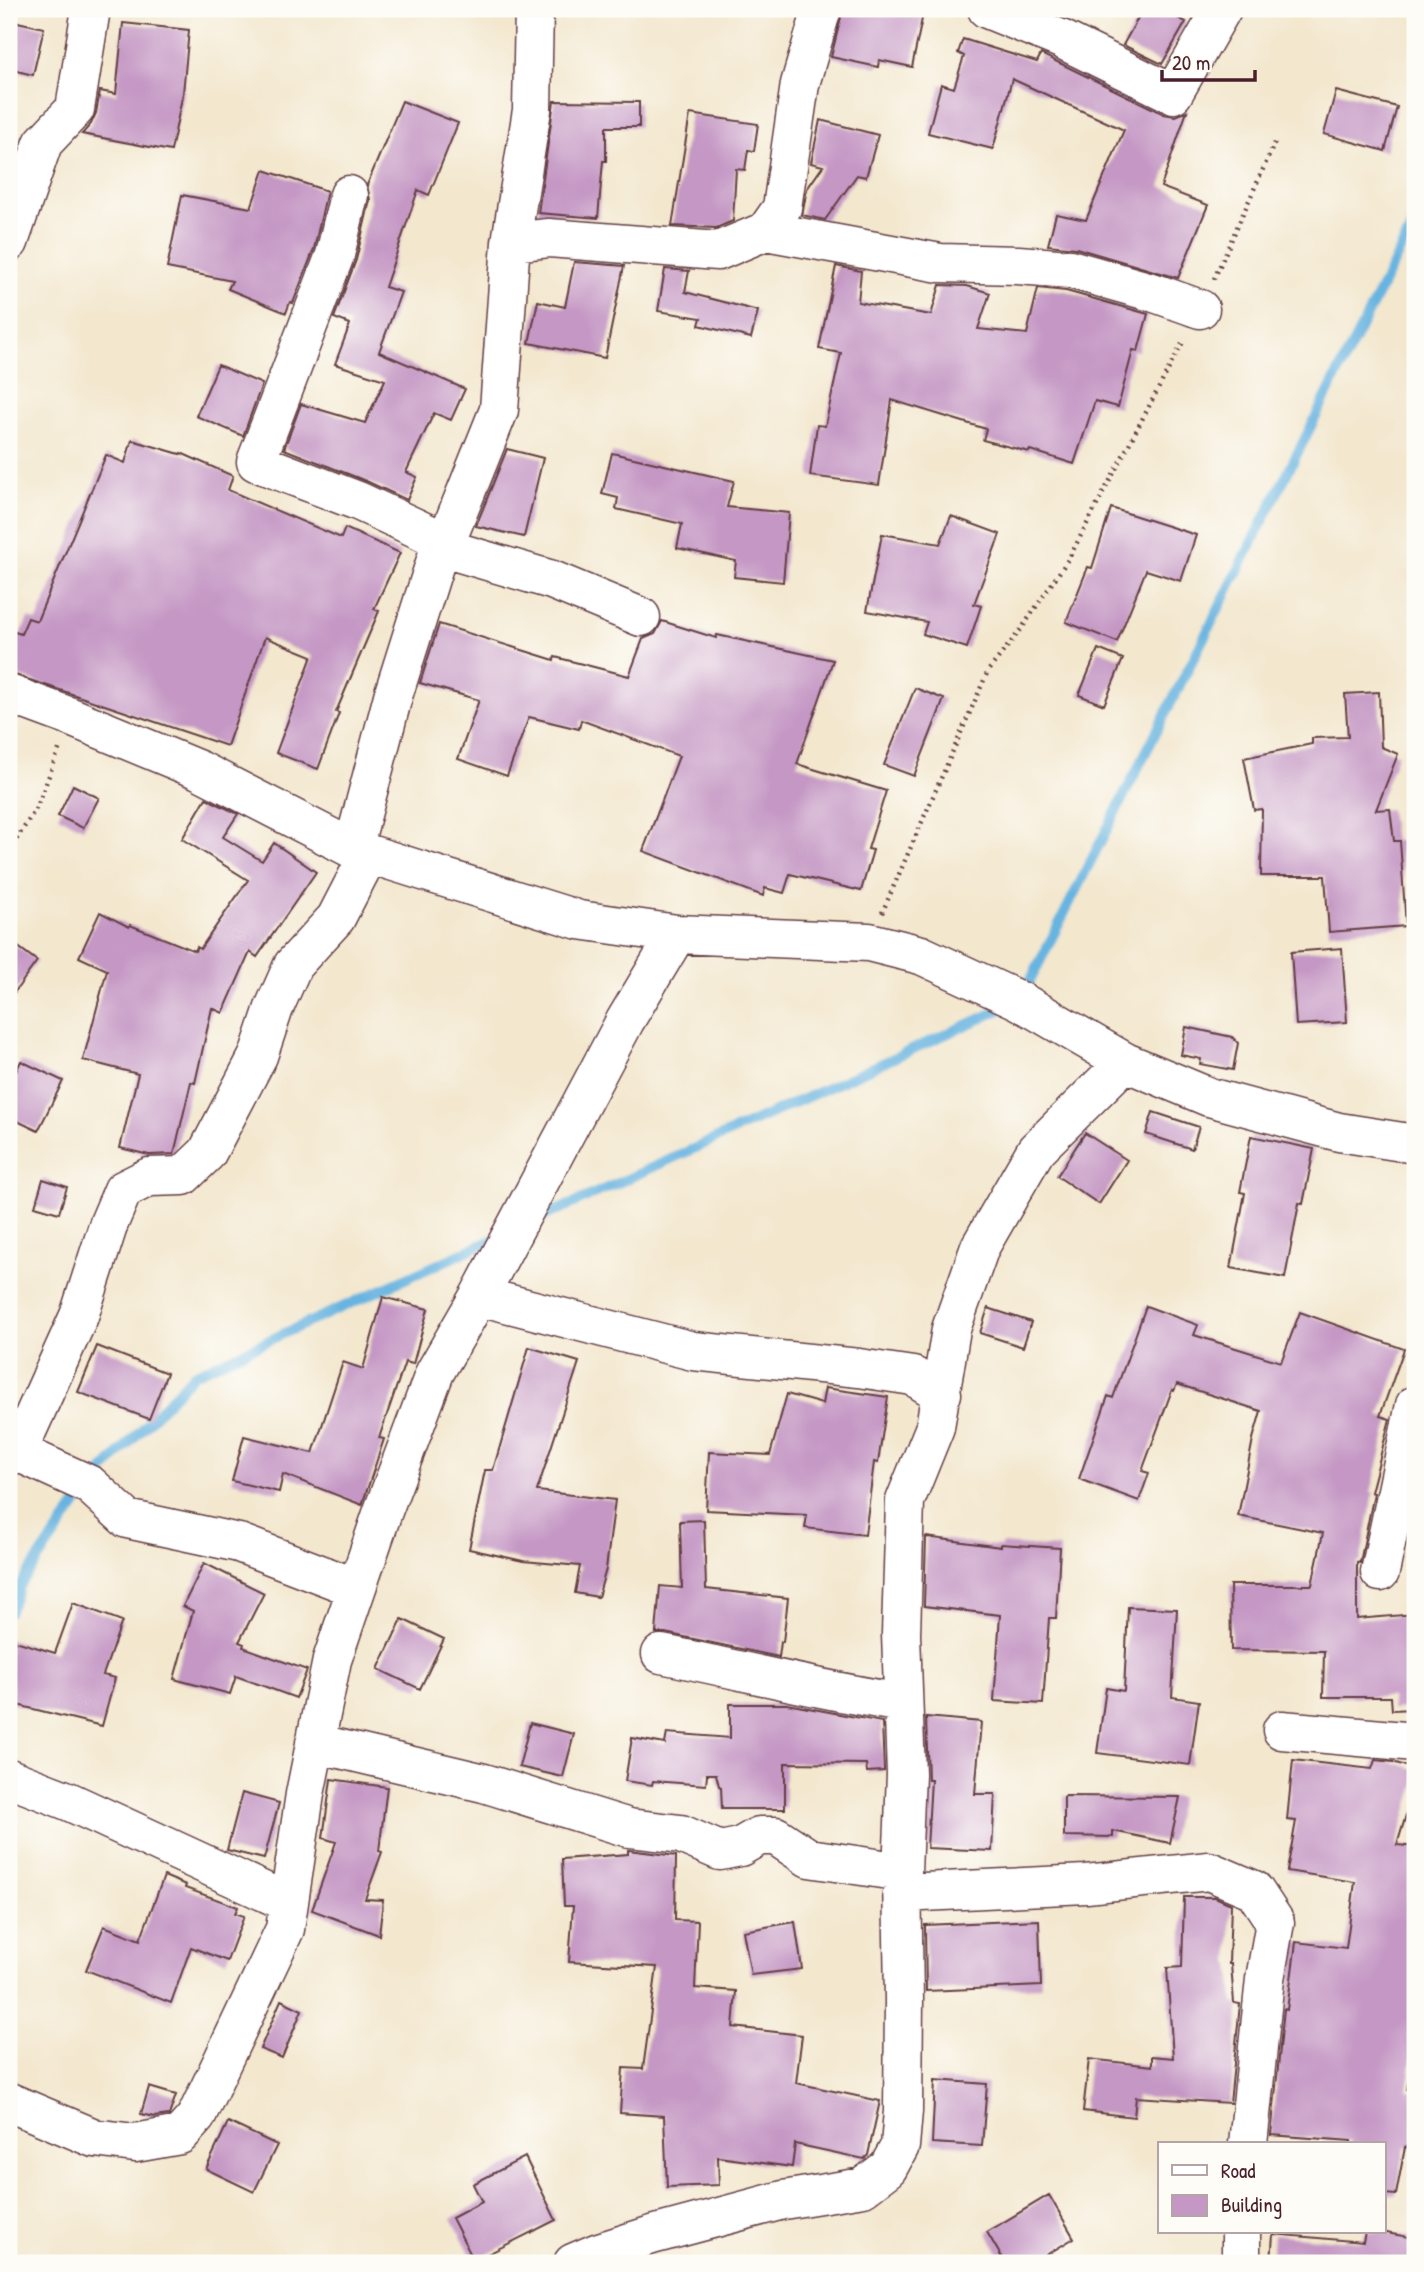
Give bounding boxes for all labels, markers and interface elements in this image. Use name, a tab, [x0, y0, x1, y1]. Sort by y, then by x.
scale bar	[1162, 38, 1254, 82]
text: 20 m	[1172, 48, 1210, 77]
legend	[1158, 2142, 1386, 2234]
text: Road	[1221, 2156, 1255, 2185]
text: Building	[1221, 2190, 1282, 2219]

